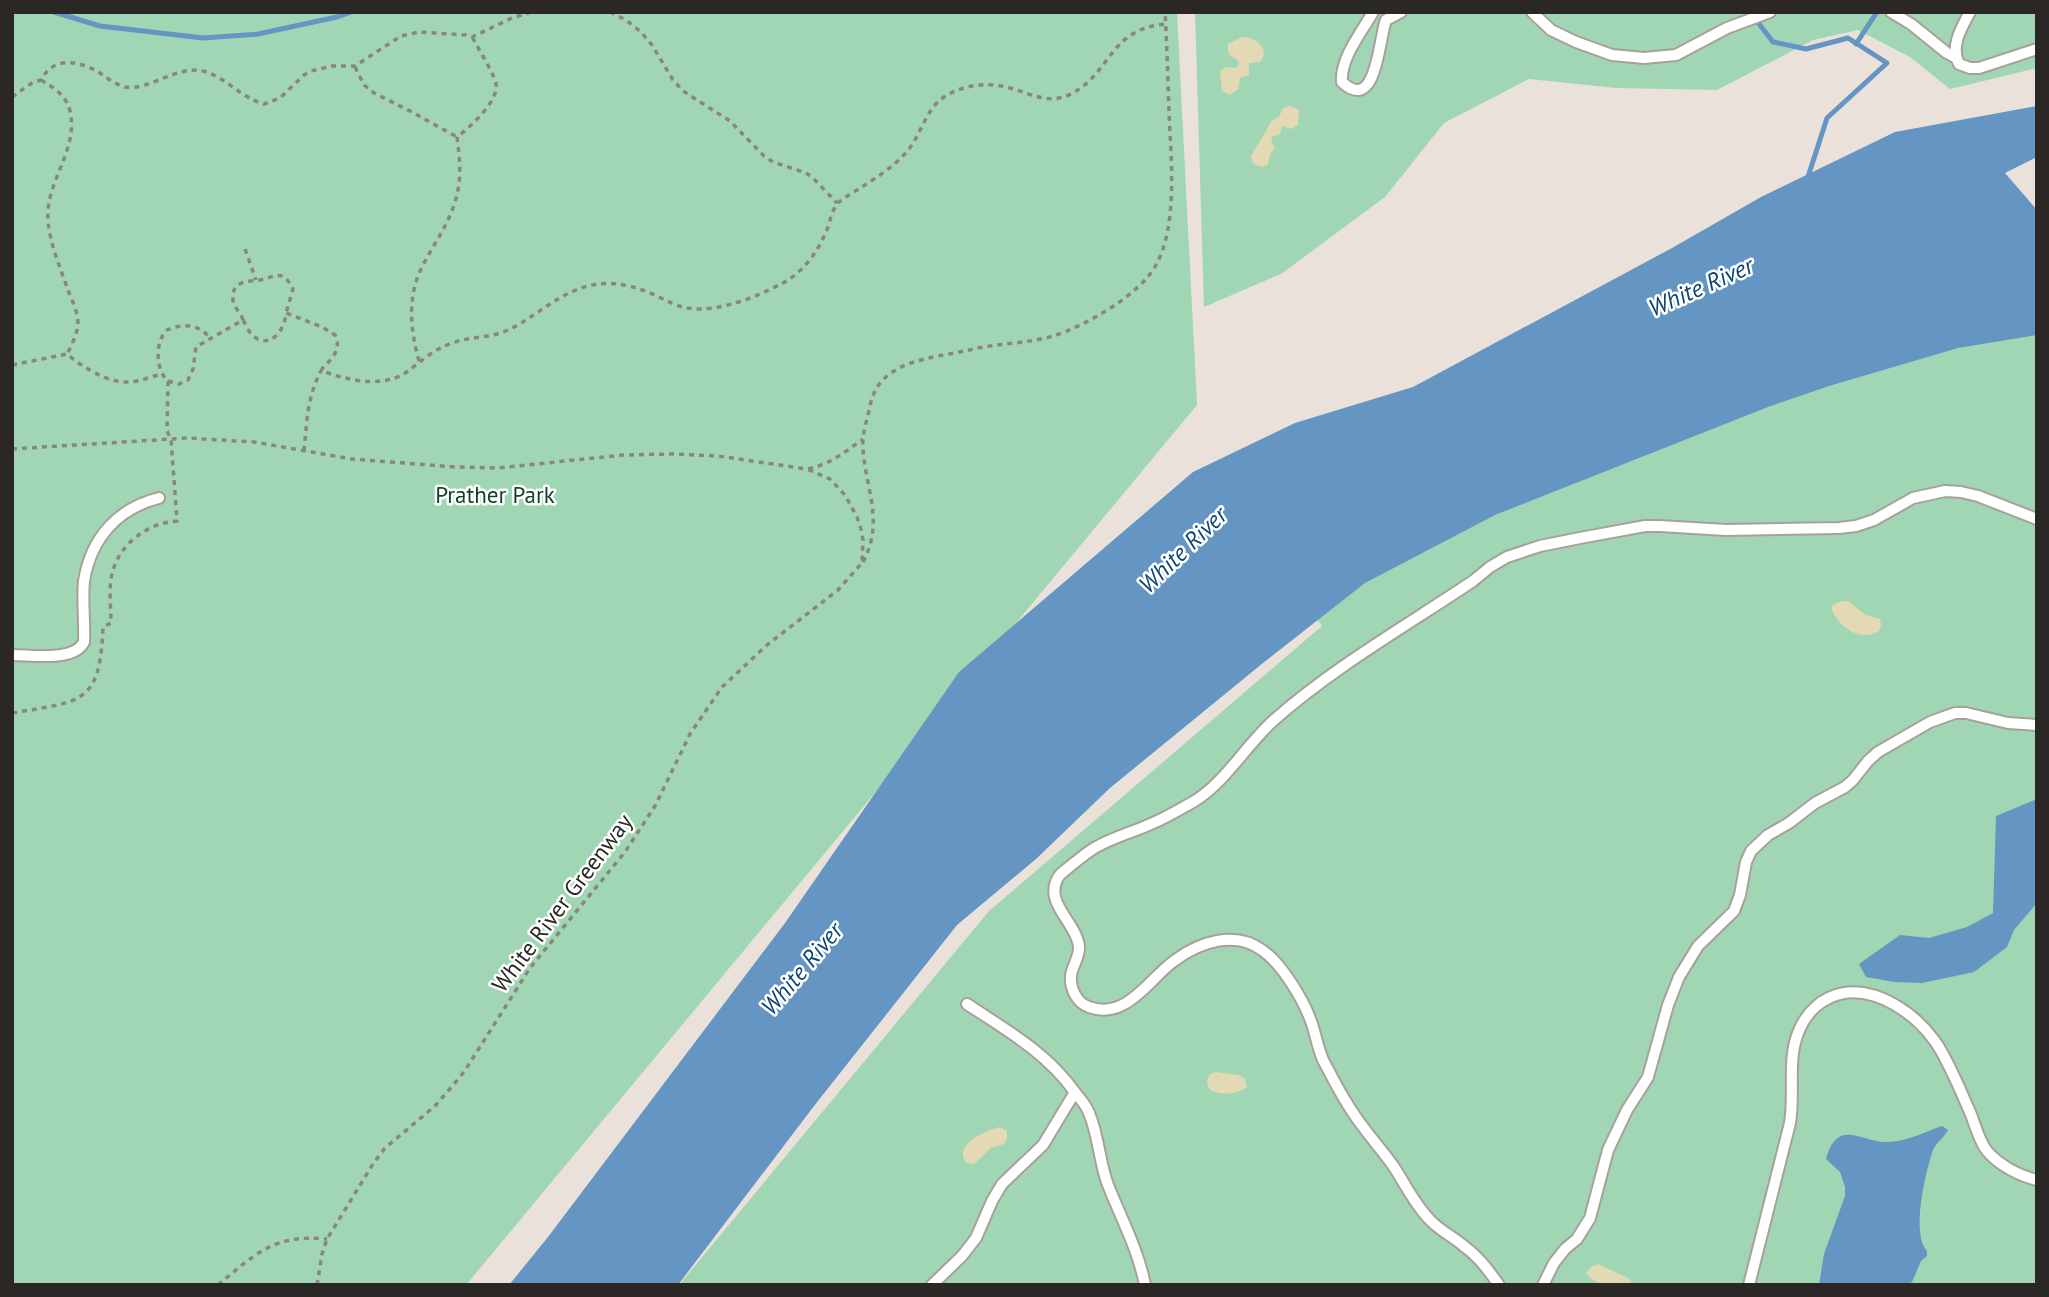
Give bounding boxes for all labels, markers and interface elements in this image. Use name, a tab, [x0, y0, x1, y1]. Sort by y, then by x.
water label: White River	[1644, 249, 1760, 323]
park label: Prather Park	[435, 480, 555, 509]
water label: White River	[1132, 498, 1235, 600]
street label: White River Greenway	[485, 807, 638, 998]
water label: White River	[754, 914, 851, 1021]

